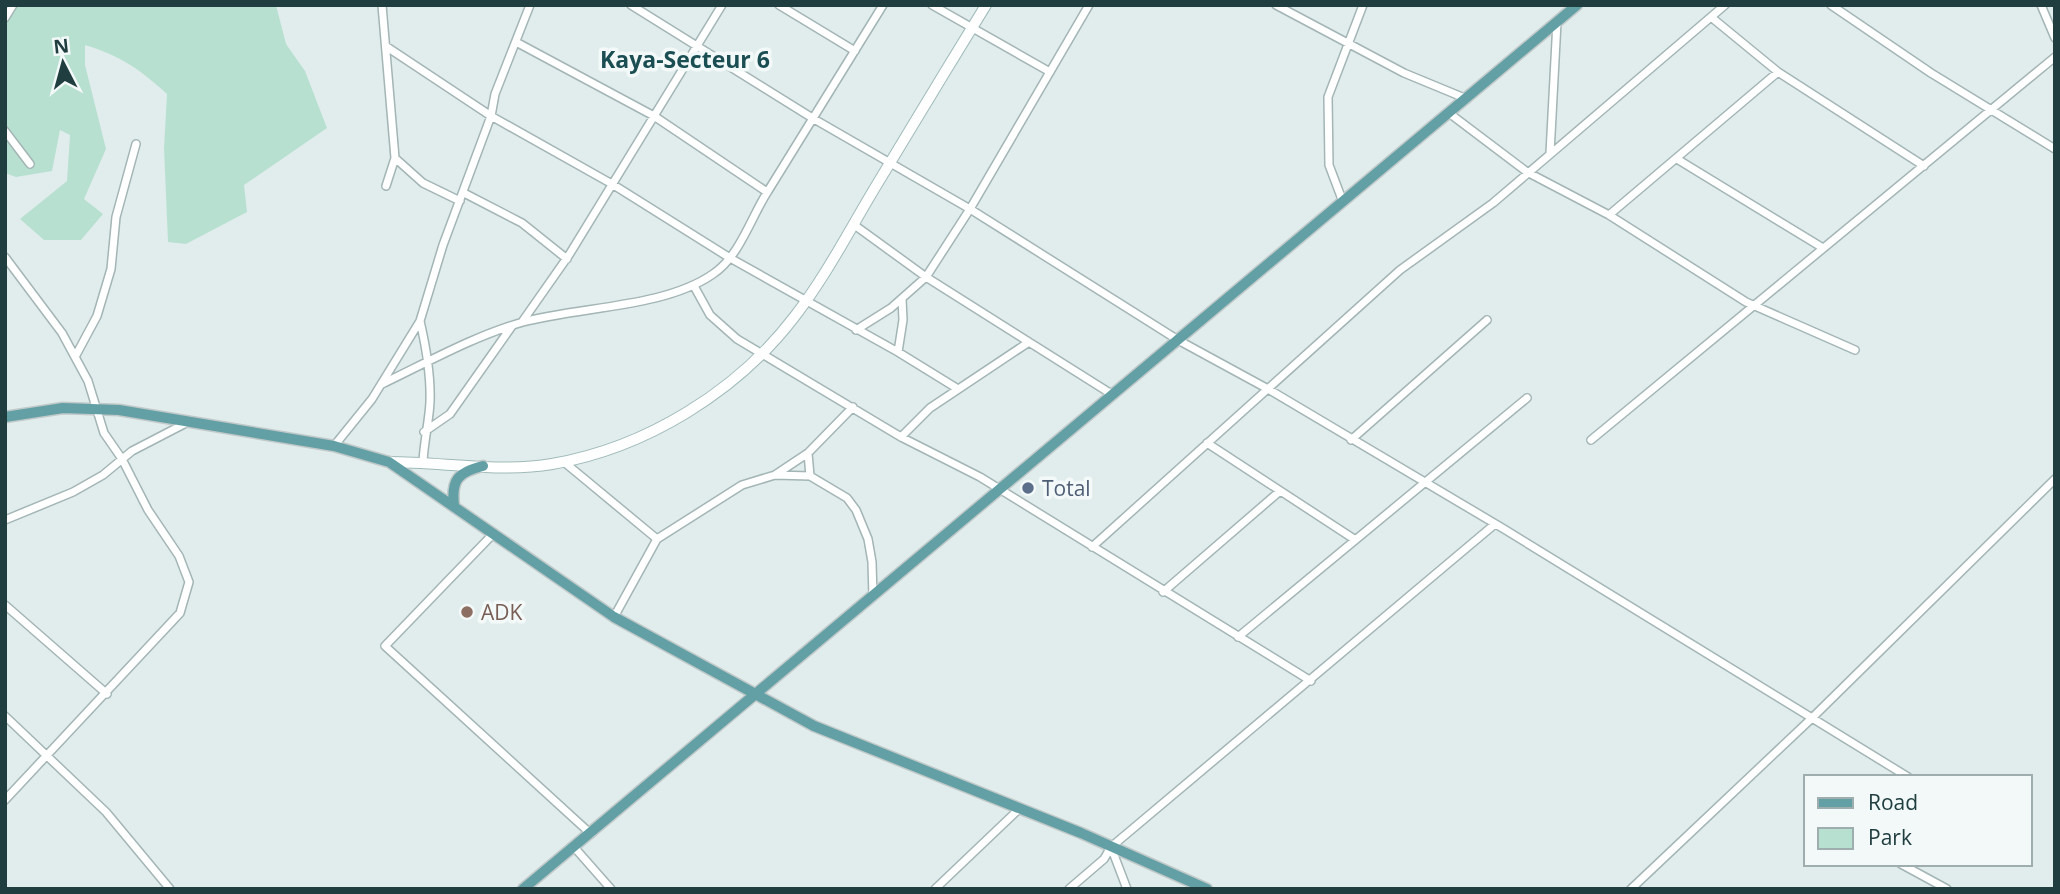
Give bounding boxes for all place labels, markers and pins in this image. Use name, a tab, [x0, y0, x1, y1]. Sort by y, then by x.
place label: Total	[1042, 474, 1091, 502]
marker: Total	[1020, 480, 1036, 496]
place label: ADK	[481, 598, 523, 626]
marker: ADK	[459, 604, 475, 620]

